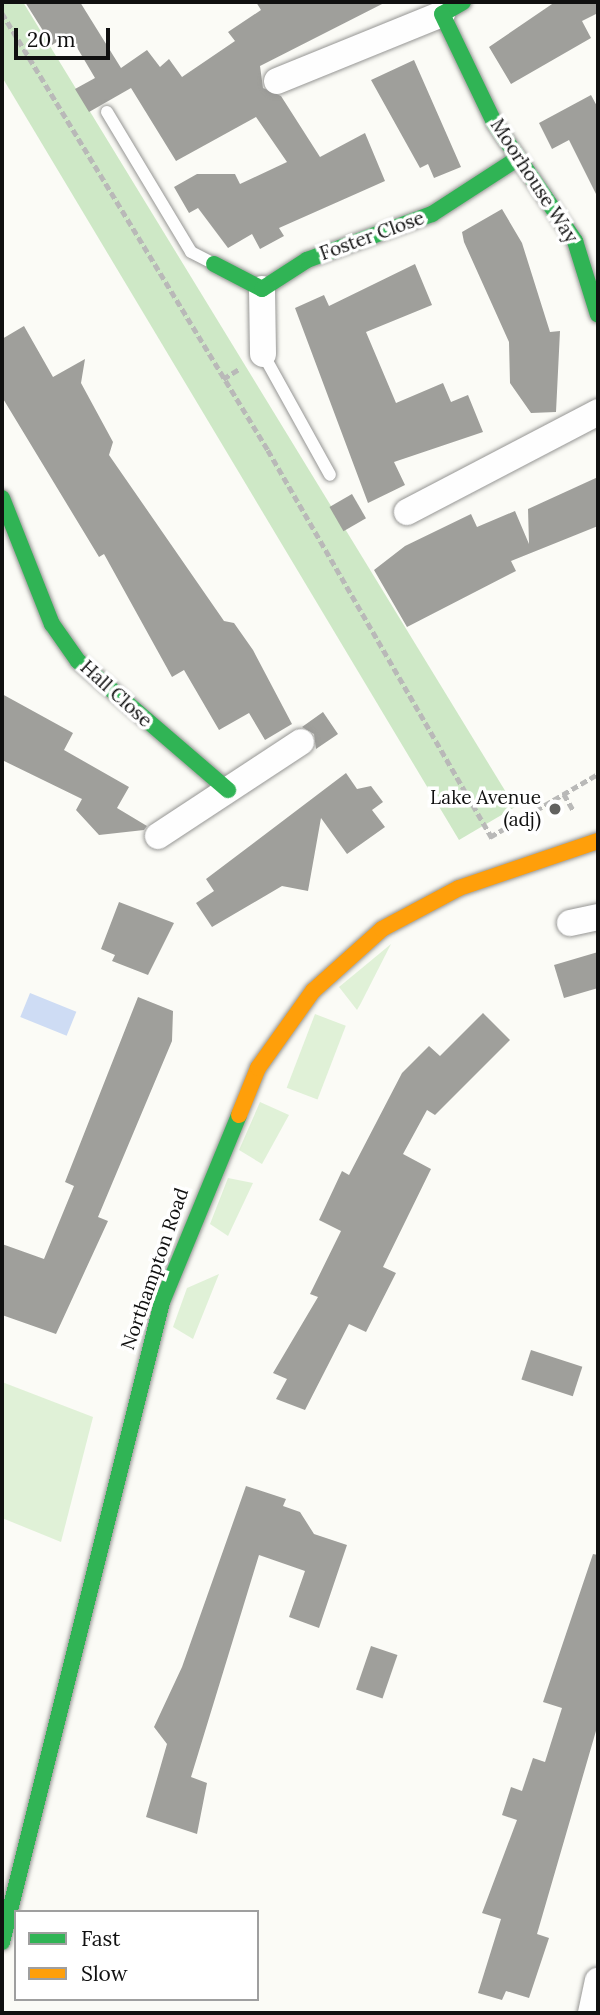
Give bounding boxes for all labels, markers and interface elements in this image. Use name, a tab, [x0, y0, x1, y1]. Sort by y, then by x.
scale bar	[18, 14, 114, 58]
text: 20 m	[27, 26, 76, 53]
street label: Moorhouse Way	[485, 115, 583, 247]
street label: Foster Close	[317, 207, 427, 265]
street label: Hall Close	[76, 656, 156, 732]
place label: Lake Avenue (adj)	[430, 787, 541, 831]
marker: Lake Avenue (adj)	[547, 801, 563, 817]
street label: Northampton Road	[117, 1185, 193, 1353]
legend	[14, 1910, 259, 2001]
text: Fast	[81, 1925, 120, 1952]
text: Slow	[81, 1960, 128, 1987]

